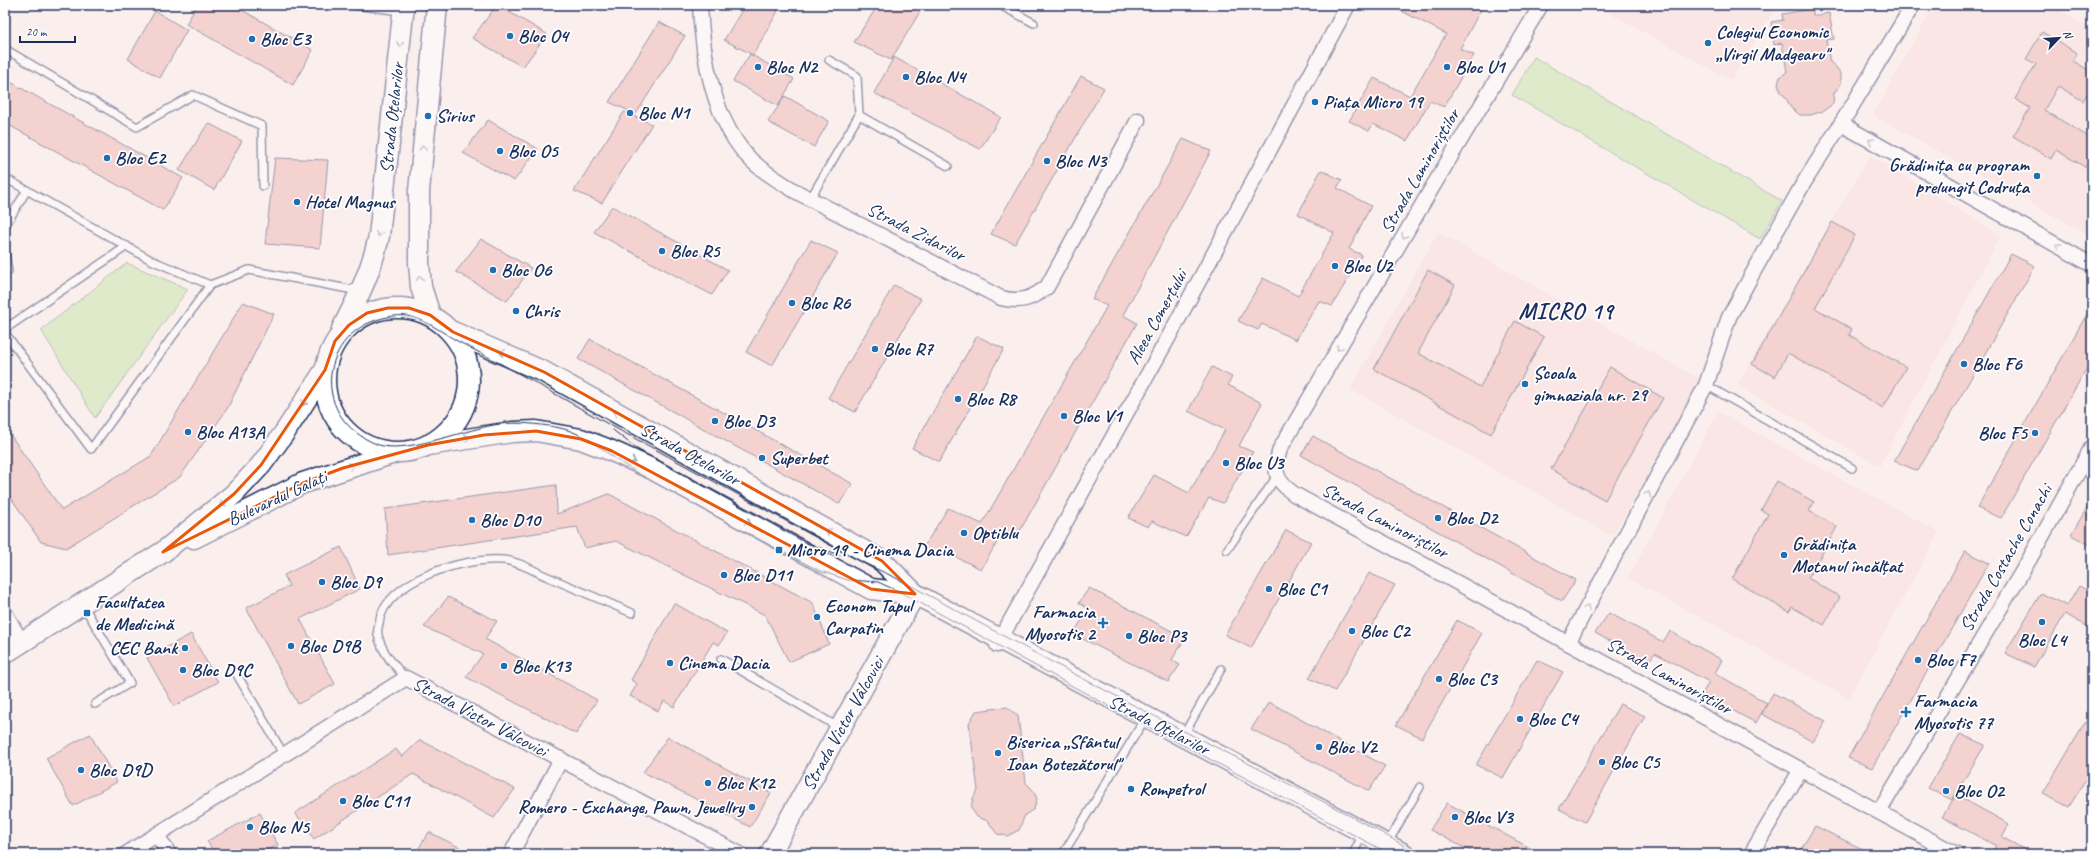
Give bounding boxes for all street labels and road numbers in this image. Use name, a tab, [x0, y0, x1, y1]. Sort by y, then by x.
street label: Strada Oțelarilor	[374, 60, 410, 174]
street label: Strada Laminoriștilor	[1375, 103, 1466, 237]
street label: Strada Zidarilor	[863, 197, 971, 268]
street label: Aleea Comerțului	[1121, 264, 1194, 368]
street label: Strada Oțelarilor	[636, 417, 746, 492]
street label: Bulevardul Galați	[223, 463, 333, 532]
street label: Strada Laminoriștilor	[1318, 478, 1454, 565]
street label: Strada Costache Conachi	[1954, 478, 2059, 636]
street label: Strada Laminoriștilor	[1602, 632, 1738, 721]
street label: Strada Victor Vâlcovici	[796, 651, 891, 795]
street label: Strada Victor Vâlcovici	[409, 671, 554, 764]
street label: Strada Oțelarilor	[1104, 689, 1216, 762]

